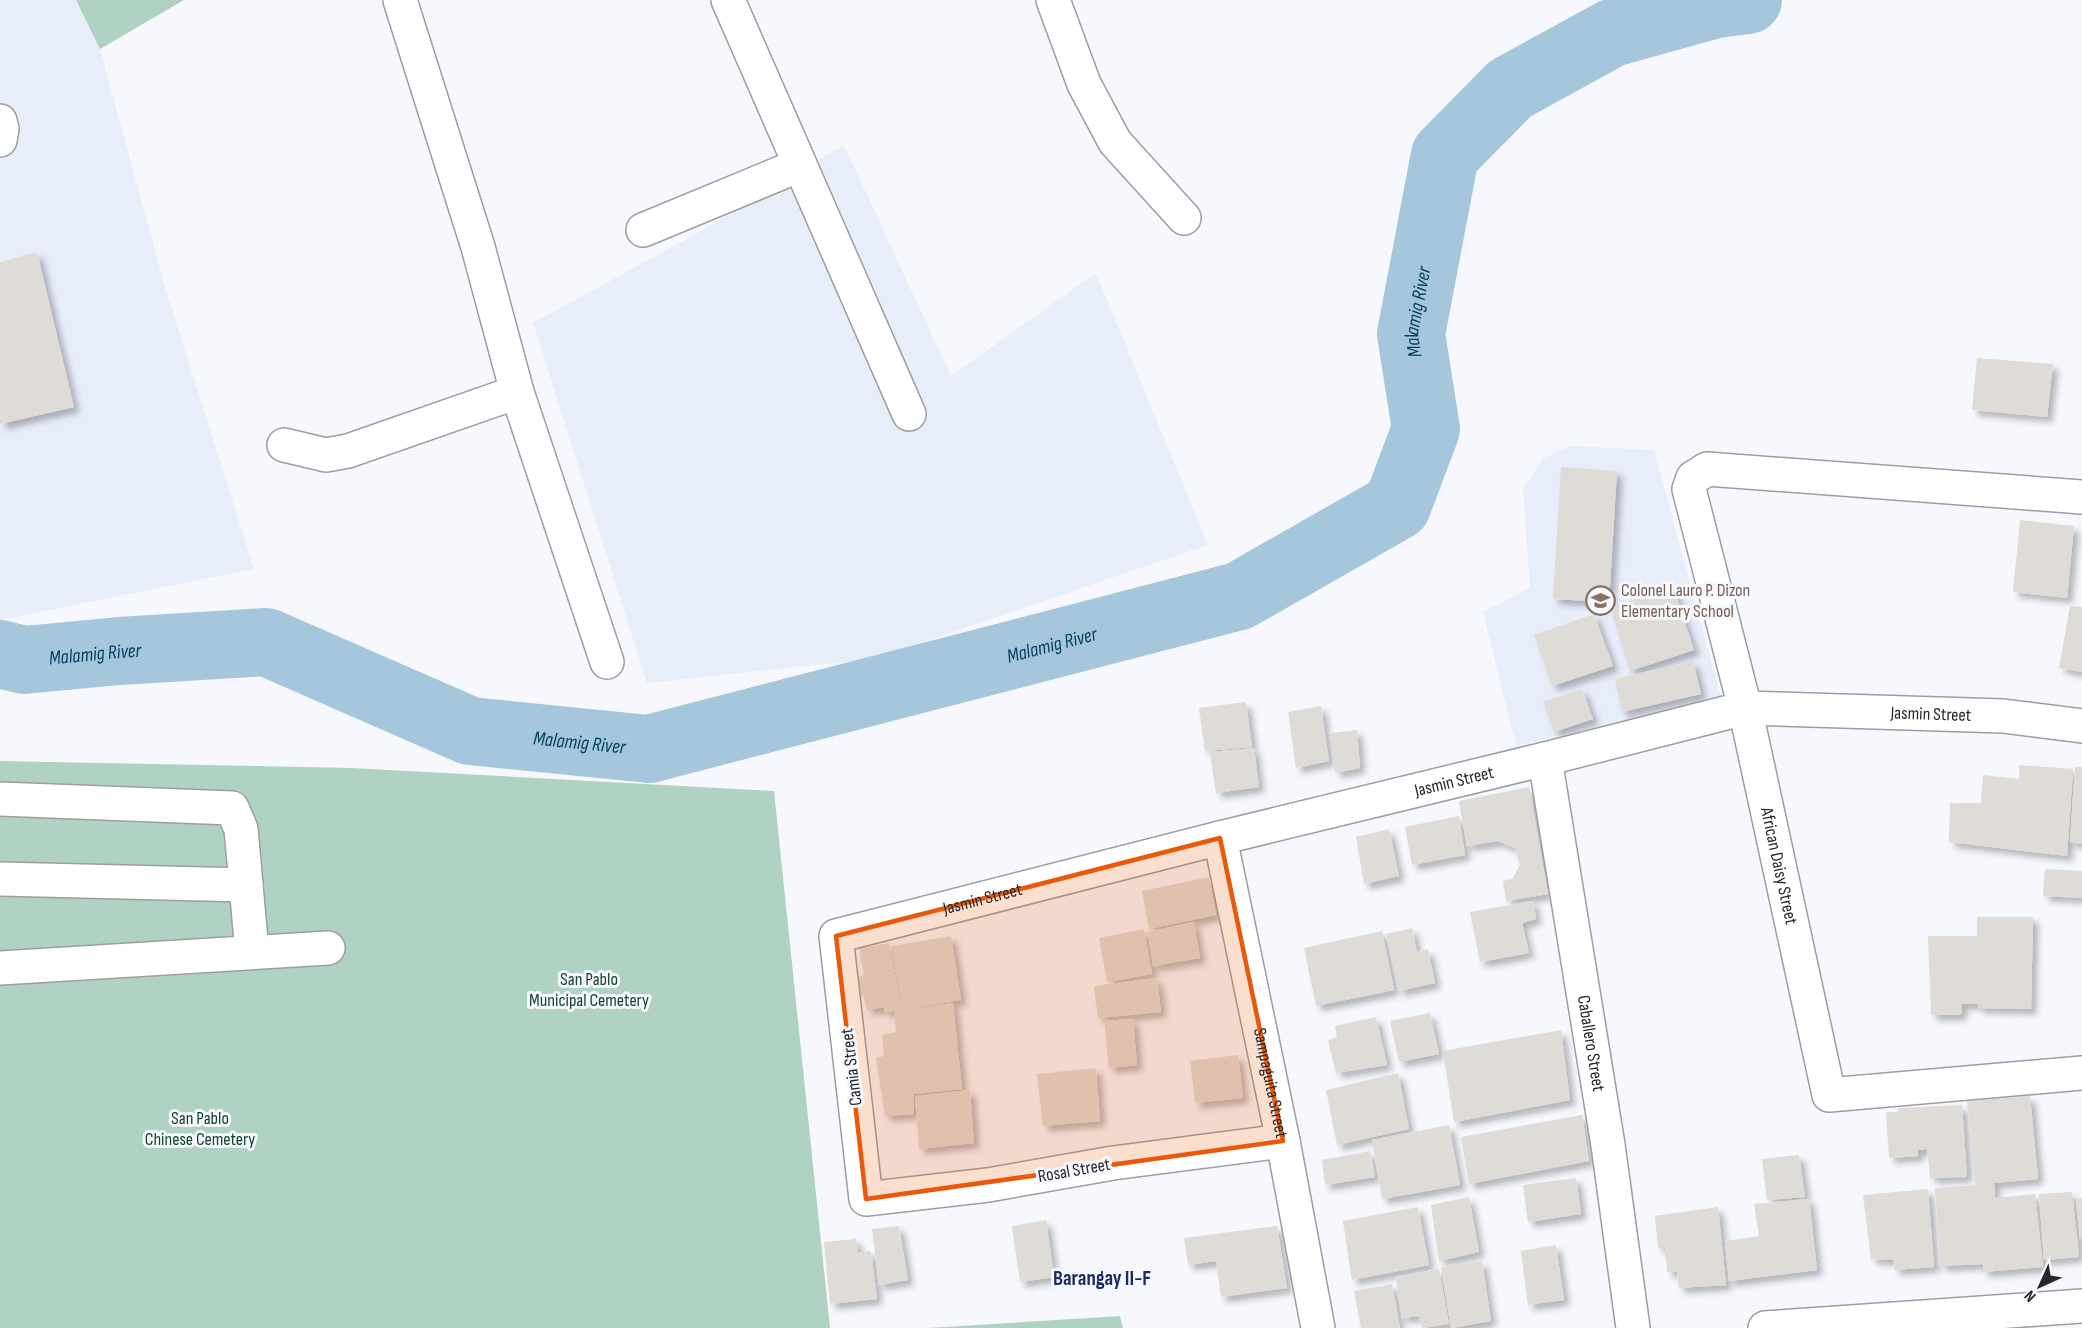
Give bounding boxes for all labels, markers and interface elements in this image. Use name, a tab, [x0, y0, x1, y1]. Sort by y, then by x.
water label: Malamig River	[1400, 263, 1437, 359]
place label: Colonel Lauro P. Dizon Elementary School	[1621, 580, 1750, 622]
school or university icon: Colonel Lauro P. Dizon Elementary School	[1584, 584, 1616, 616]
water label: Malamig River	[1004, 622, 1101, 669]
water label: Malamig River	[48, 639, 143, 671]
street label: Jasmin Street	[1889, 702, 1972, 726]
water label: Malamig River	[532, 726, 628, 760]
street label: Jasmin Street	[1412, 762, 1496, 802]
street label: African Daisy Street	[1756, 804, 1802, 927]
street label: Jasmin Street	[940, 879, 1025, 920]
park label: San Pablo Municipal Cemetery	[529, 969, 649, 1011]
street label: Caballero Street	[1573, 994, 1609, 1093]
street label: Camia Street	[836, 1026, 867, 1107]
street label: Sampaguita Street	[1249, 1026, 1292, 1140]
park label: San Pablo Chinese Cemetery	[145, 1108, 255, 1150]
street label: Rosal Street	[1036, 1154, 1112, 1187]
north arrow	[2010, 1256, 2070, 1316]
district label: Barangay II-F	[1053, 1266, 1151, 1291]
text: N	[2021, 1286, 2040, 1305]

